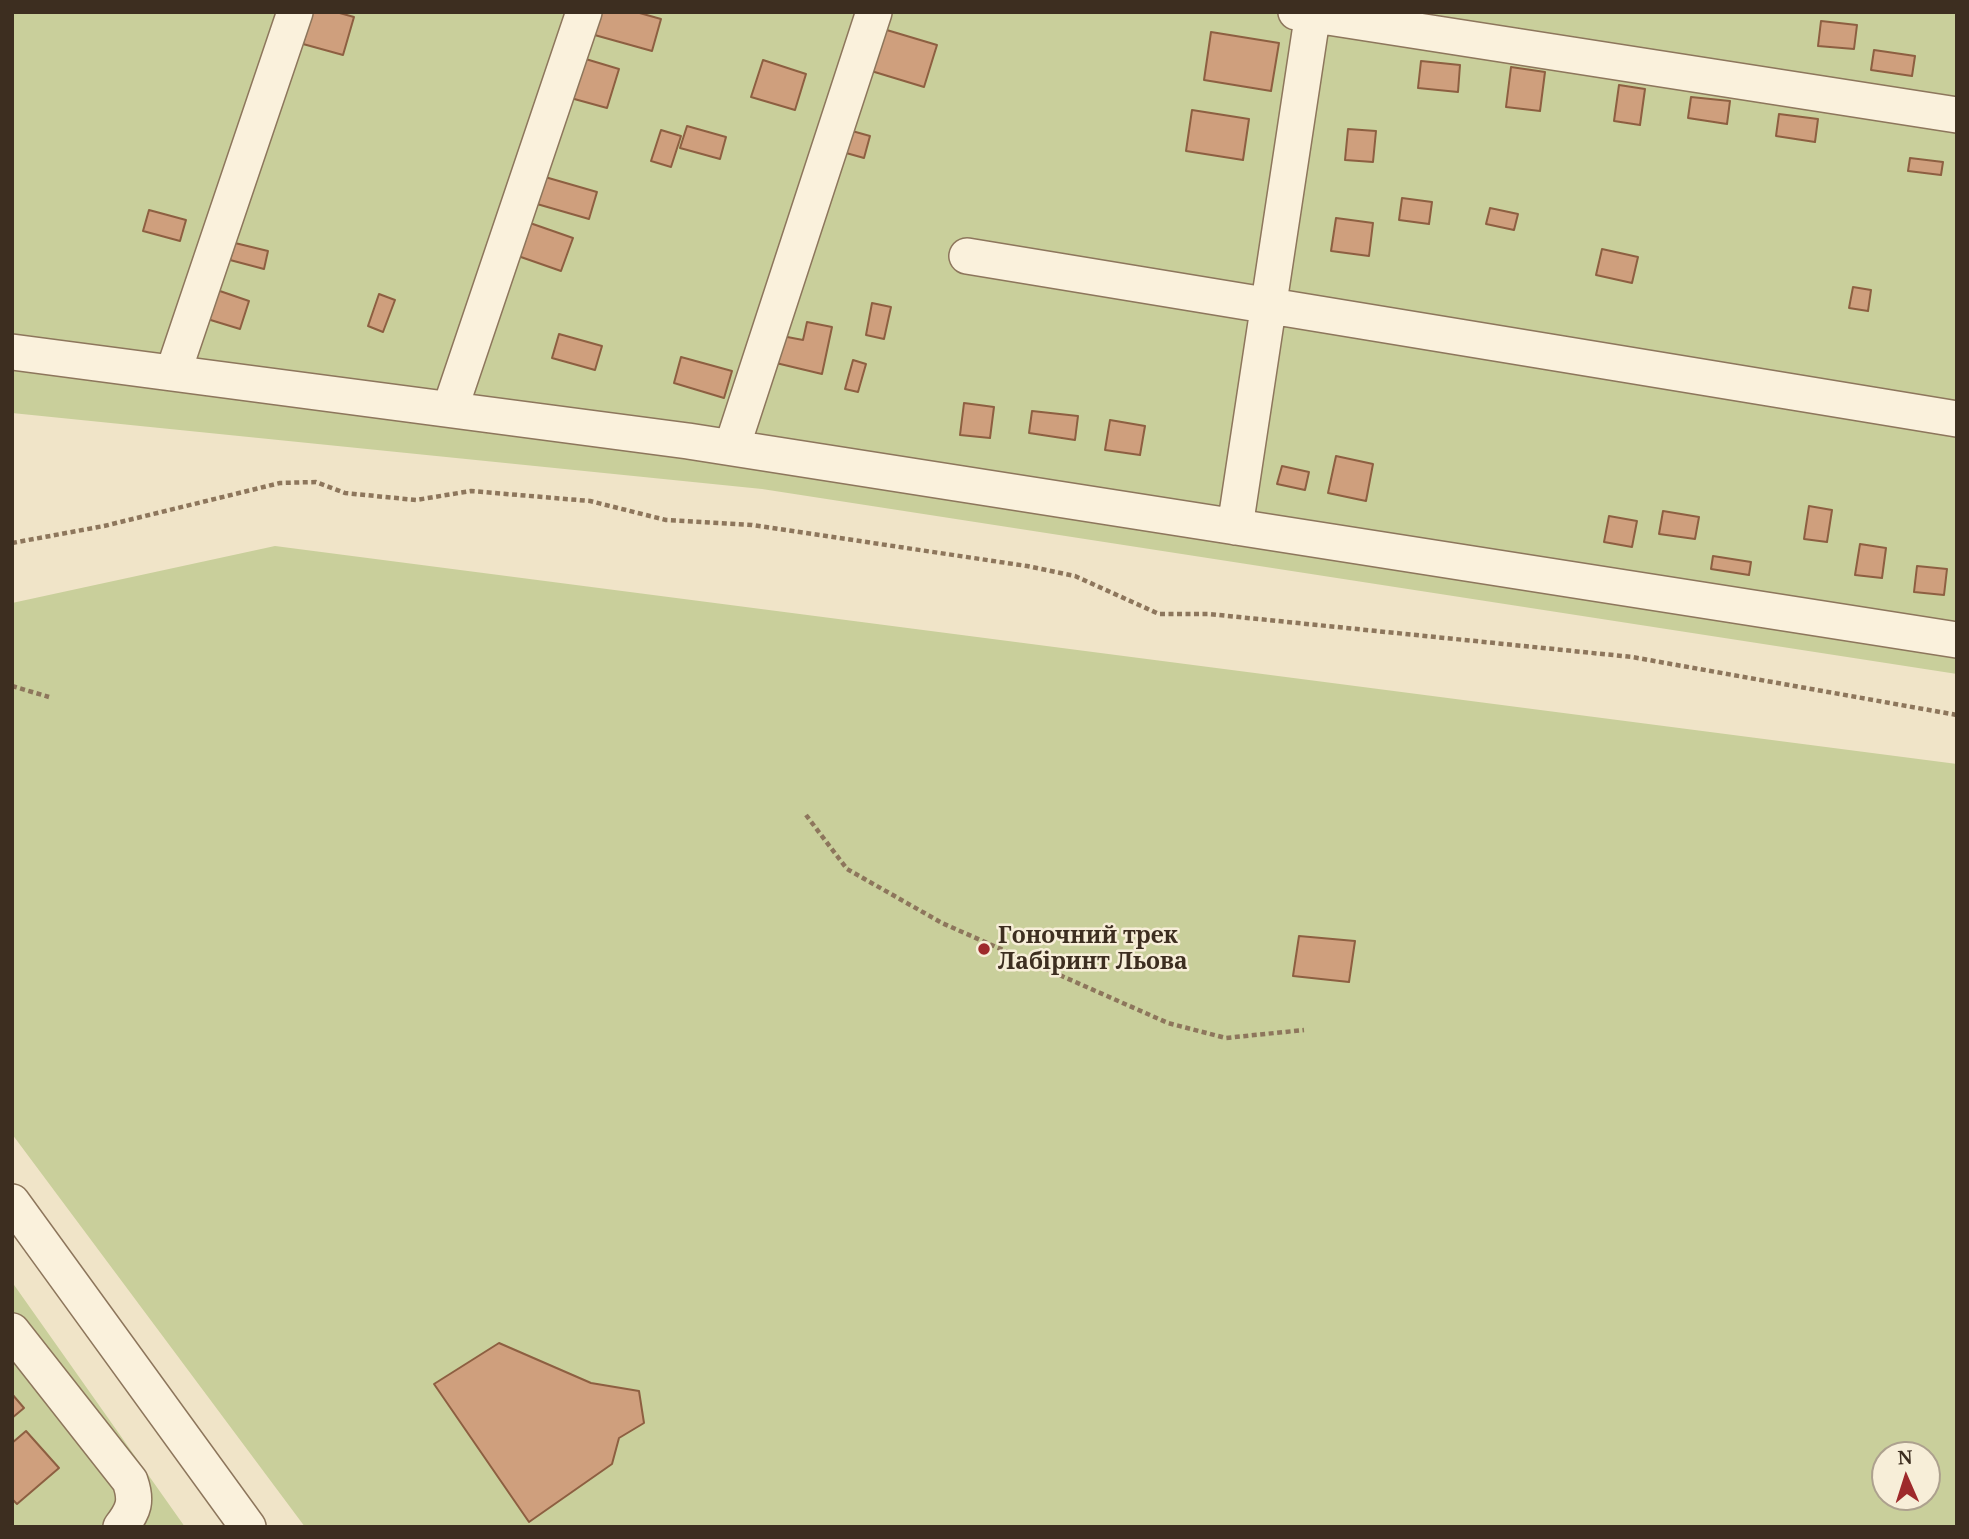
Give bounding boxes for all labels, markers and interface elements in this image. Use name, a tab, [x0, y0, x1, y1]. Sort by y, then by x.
place label: Гоночний трек Лабіринт Льова	[998, 922, 1188, 976]
marker: Гоночний трек Лабіринт Льова	[976, 941, 992, 957]
north arrow	[1871, 1441, 1941, 1511]
text: N	[1897, 1444, 1913, 1470]

